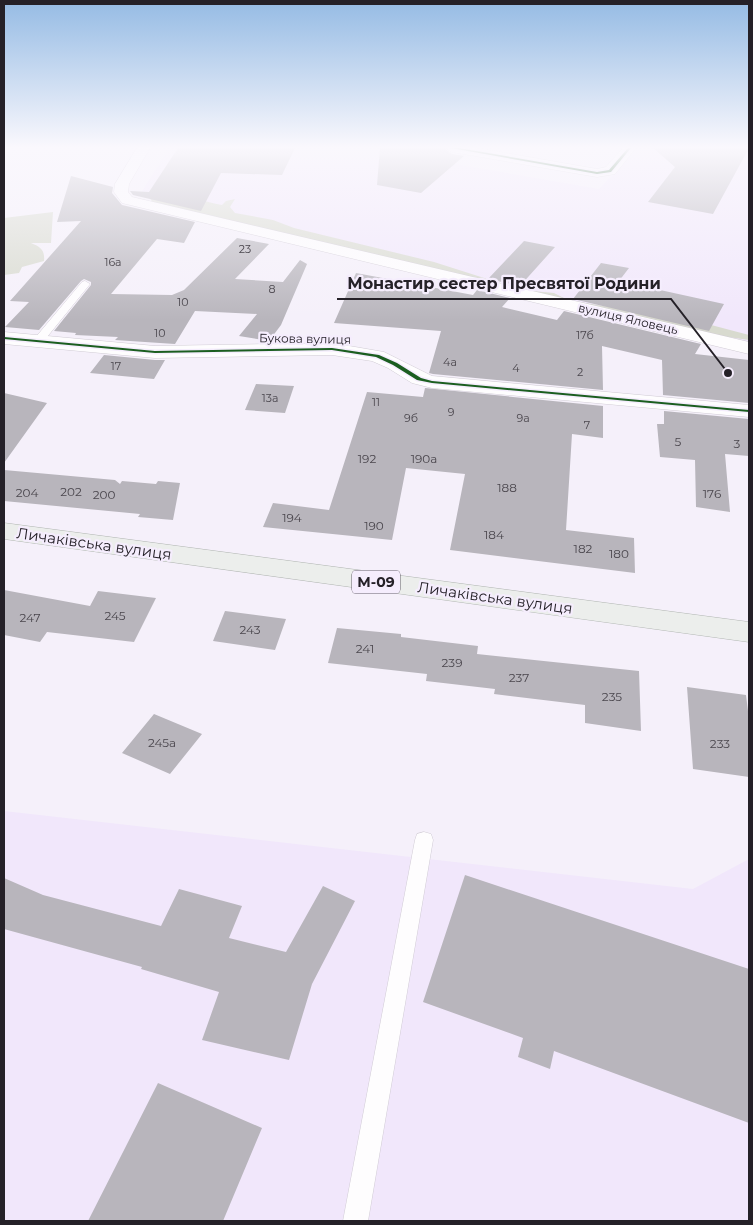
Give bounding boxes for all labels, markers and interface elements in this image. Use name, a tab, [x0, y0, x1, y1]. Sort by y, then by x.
house number: 23	[239, 242, 251, 256]
house number: 16а	[104, 255, 122, 269]
callout: Монастир сестер Пресвятої Родини	[337, 268, 671, 299]
text: Монастир сестер Пресвятої Родини	[347, 274, 661, 293]
house number: 8	[268, 282, 276, 296]
house number: 10	[177, 295, 189, 309]
street label: вулиця Яловець	[577, 300, 680, 337]
house number: 10	[154, 326, 166, 340]
house number: 17б	[576, 328, 594, 342]
street label: Букова вулиця	[259, 330, 351, 347]
house number: 4а	[443, 355, 457, 369]
house number: 17	[111, 359, 121, 373]
house number: 4	[512, 361, 520, 375]
house number: 2	[577, 365, 583, 379]
house number: 13а	[262, 391, 278, 405]
house number: 11	[372, 395, 380, 409]
house number: 9	[448, 405, 455, 419]
house number: 9б	[404, 411, 418, 425]
house number: 9а	[516, 411, 530, 425]
house number: 7	[584, 418, 590, 432]
house number: 5	[675, 434, 682, 449]
house number: 3	[734, 436, 741, 451]
house number: 192	[358, 451, 376, 466]
house number: 190а	[411, 451, 437, 466]
house number: 188	[497, 480, 517, 495]
house number: 202	[60, 484, 82, 499]
house number: 204	[16, 485, 38, 500]
house number: 176	[703, 486, 721, 501]
house number: 200	[93, 487, 115, 502]
house number: 194	[282, 510, 302, 525]
house number: 190	[364, 518, 384, 533]
street label: Личаківська вулиця	[15, 523, 173, 564]
house number: 184	[484, 527, 504, 542]
house number: 182	[574, 541, 593, 556]
house number: 180	[609, 546, 629, 561]
road number: М-09	[352, 570, 400, 594]
street label: Личаківська вулиця	[416, 577, 574, 618]
house number: 245	[104, 608, 126, 623]
house number: 247	[20, 610, 40, 625]
house number: 243	[239, 622, 261, 637]
house number: 241	[356, 641, 374, 656]
house number: 239	[442, 655, 462, 670]
house number: 237	[509, 670, 529, 685]
house number: 235	[602, 689, 622, 704]
house number: 245а	[148, 735, 176, 750]
house number: 233	[710, 736, 730, 751]

